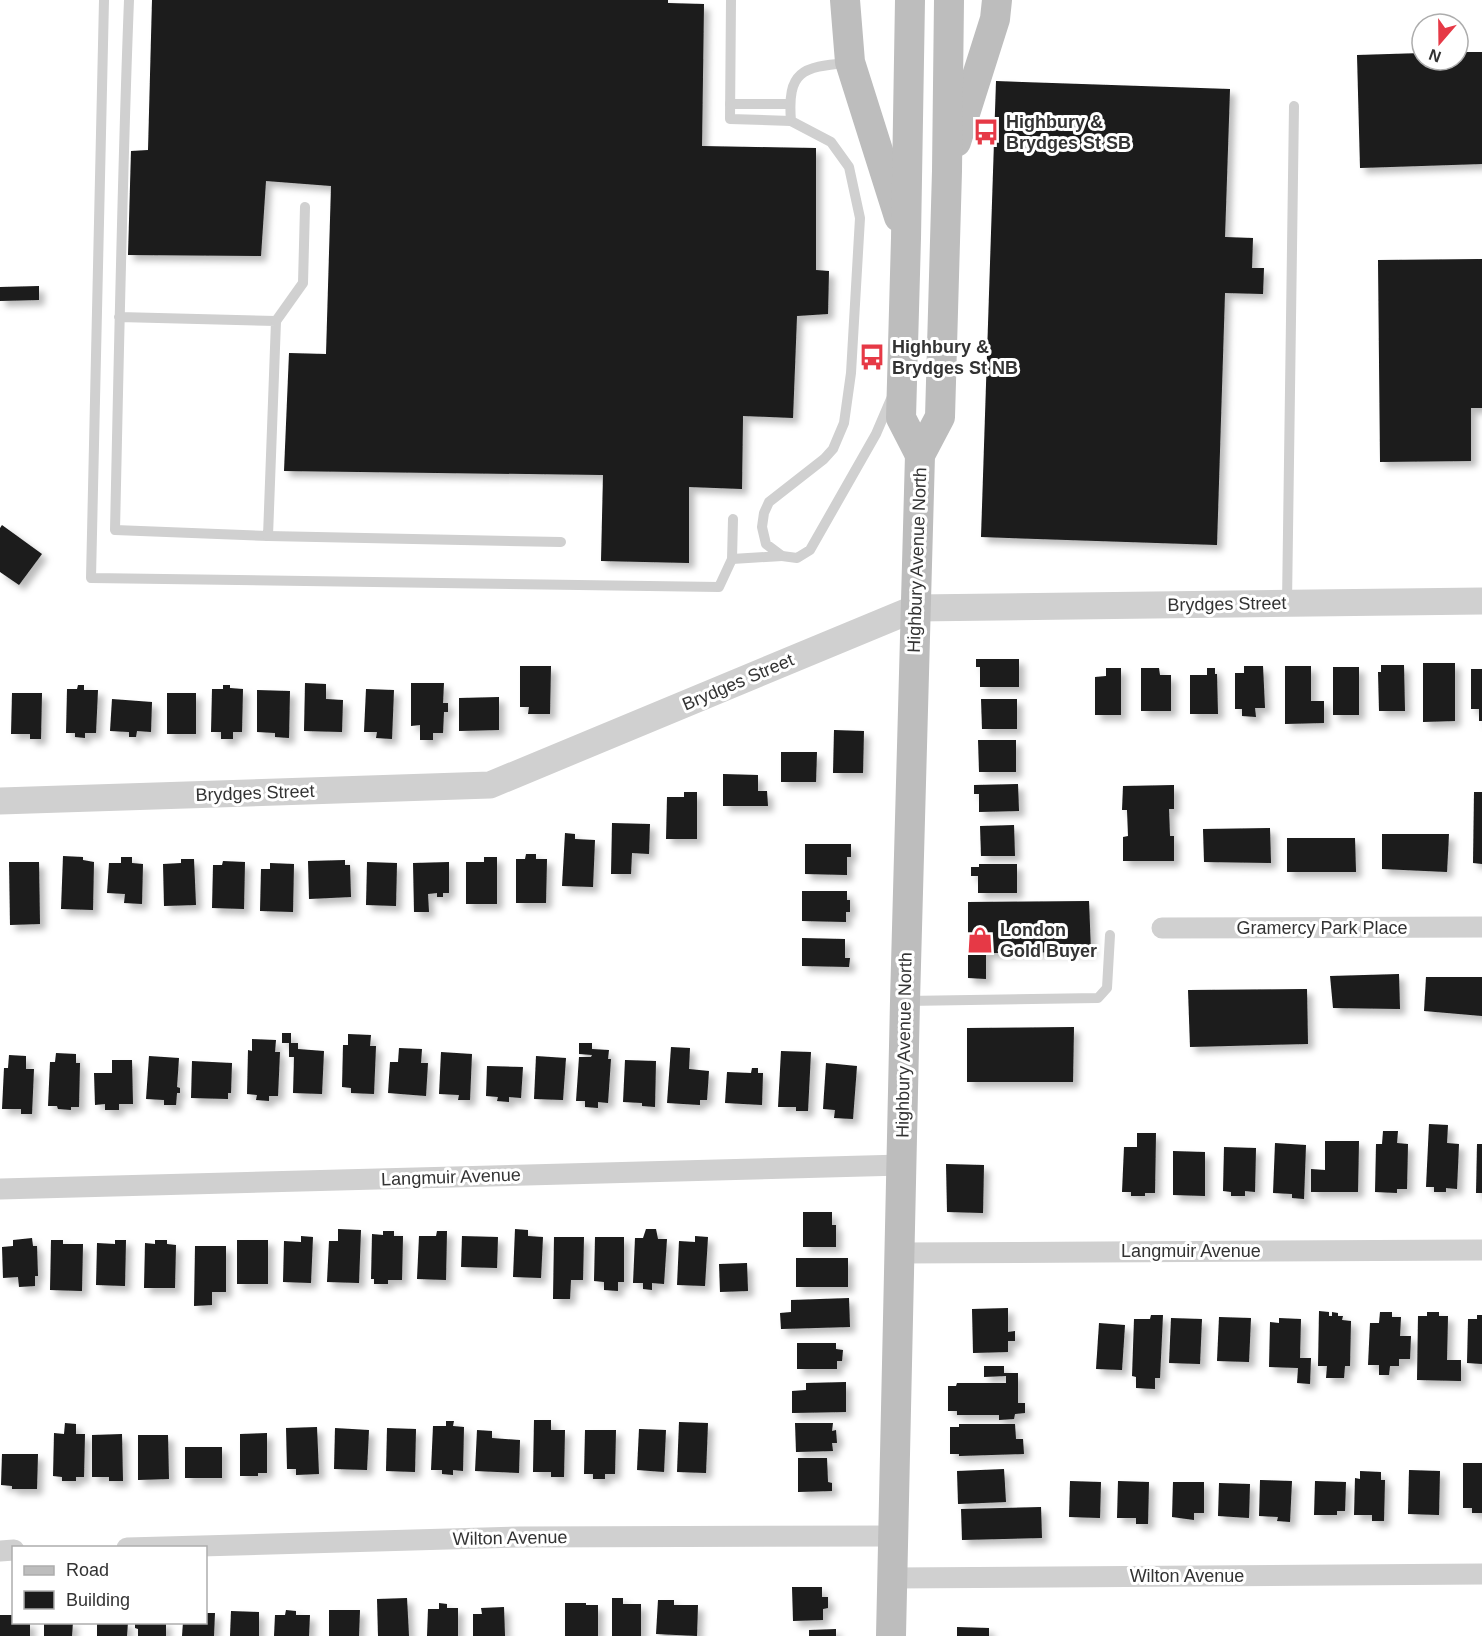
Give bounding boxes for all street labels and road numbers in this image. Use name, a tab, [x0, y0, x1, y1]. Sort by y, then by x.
street label: Highbury Avenue North	[904, 467, 930, 653]
street label: Brydges Street	[1167, 593, 1287, 615]
street label: Brydges Street	[679, 650, 797, 714]
street label: Brydges Street	[195, 781, 315, 805]
street label: Gramercy Park Place	[1236, 918, 1408, 938]
street label: Highbury Avenue North	[892, 952, 916, 1138]
street label: Langmuir Avenue	[381, 1165, 521, 1189]
street label: Langmuir Avenue	[1121, 1241, 1261, 1261]
street label: Wilton Avenue	[452, 1527, 568, 1549]
street label: Wilton Avenue	[1130, 1566, 1244, 1586]

